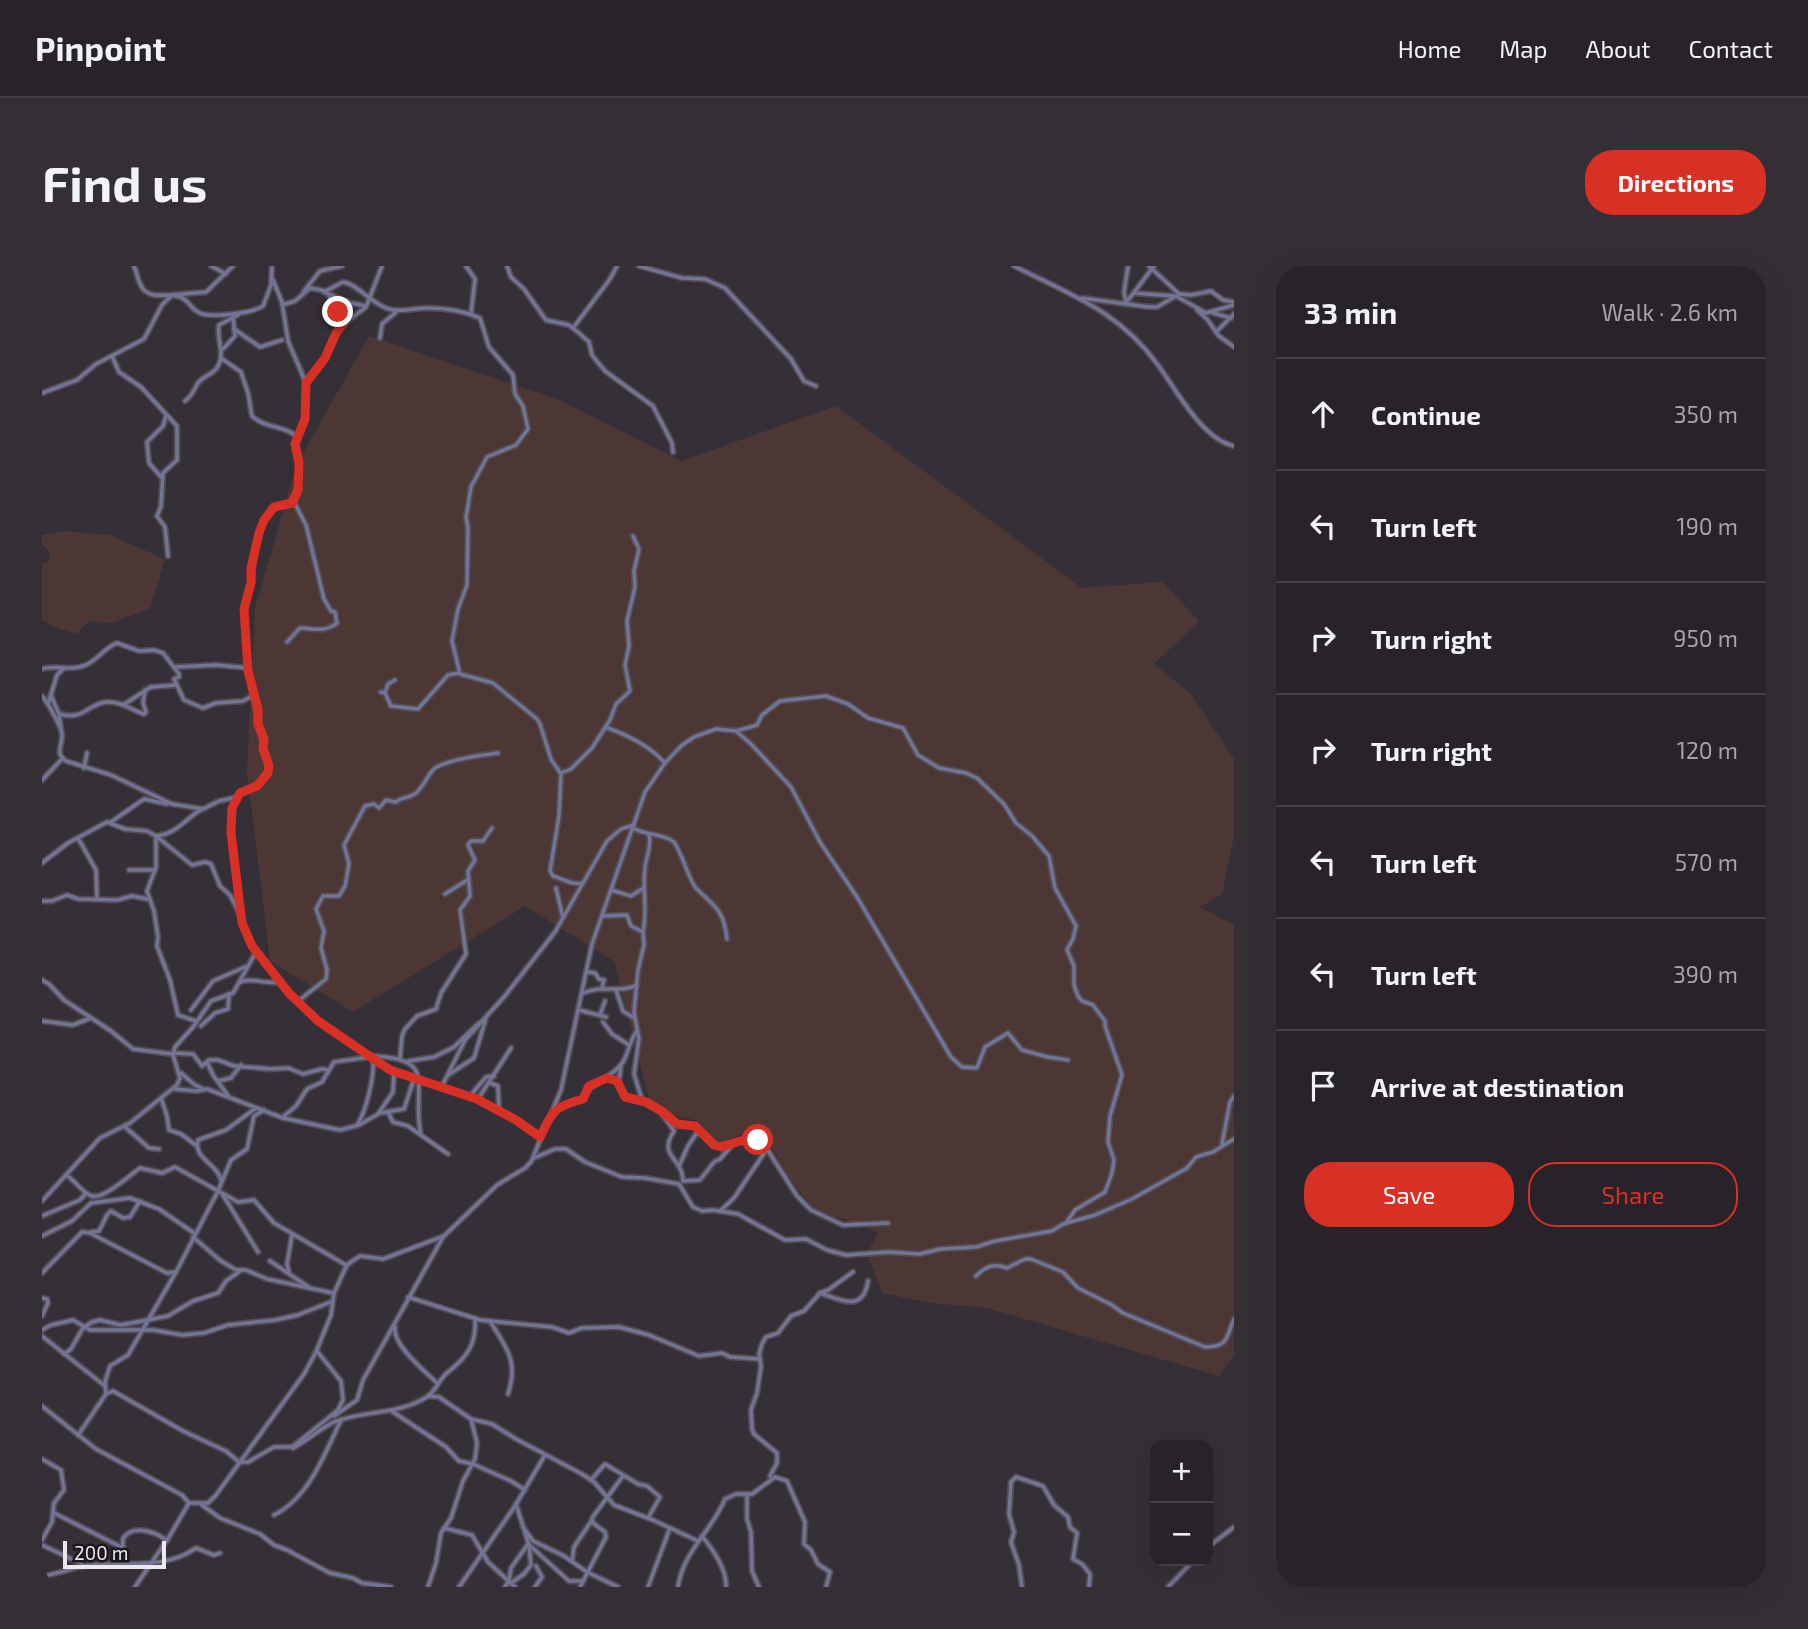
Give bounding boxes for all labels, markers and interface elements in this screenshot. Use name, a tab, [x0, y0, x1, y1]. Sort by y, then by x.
text: Pinpoint	[35, 28, 166, 68]
text: Home	[1398, 34, 1461, 63]
text: Map	[1499, 34, 1547, 63]
text: About	[1585, 34, 1651, 63]
text: Contact	[1689, 34, 1773, 63]
button: Directions	[1585, 150, 1766, 215]
text: Find us	[42, 153, 207, 212]
text: 33 min	[1304, 294, 1397, 330]
route end	[322, 296, 353, 327]
text: Walk · 2.6 km	[1602, 298, 1738, 326]
icon: ahead	[1304, 395, 1342, 433]
text: Continue	[1371, 399, 1481, 430]
text: 350 m	[1674, 400, 1738, 428]
icon: left	[1304, 507, 1342, 545]
text: Turn left	[1371, 511, 1477, 542]
text: 190 m	[1677, 512, 1738, 540]
icon: right	[1304, 619, 1342, 657]
text: Turn right	[1371, 623, 1492, 654]
text: 950 m	[1673, 624, 1738, 652]
icon: right	[1304, 731, 1342, 769]
text: Turn right	[1371, 735, 1492, 766]
text: 120 m	[1677, 736, 1738, 764]
icon: left	[1304, 843, 1342, 881]
text: Turn left	[1371, 847, 1477, 878]
text: 570 m	[1675, 848, 1738, 876]
icon: left	[1304, 955, 1342, 993]
text: Turn left	[1371, 959, 1477, 990]
text: 390 m	[1673, 960, 1738, 988]
icon: arrive	[1304, 1067, 1342, 1105]
text: Arrive at destination	[1371, 1071, 1624, 1102]
route start	[742, 1124, 773, 1155]
button: Save	[1304, 1162, 1514, 1227]
button: Share	[1528, 1162, 1738, 1227]
map controls	[1150, 1440, 1213, 1566]
button: +	[1150, 1440, 1213, 1503]
button: −	[1150, 1503, 1213, 1566]
scale bar	[63, 1538, 166, 1570]
text: 200 m	[74, 1541, 128, 1564]

